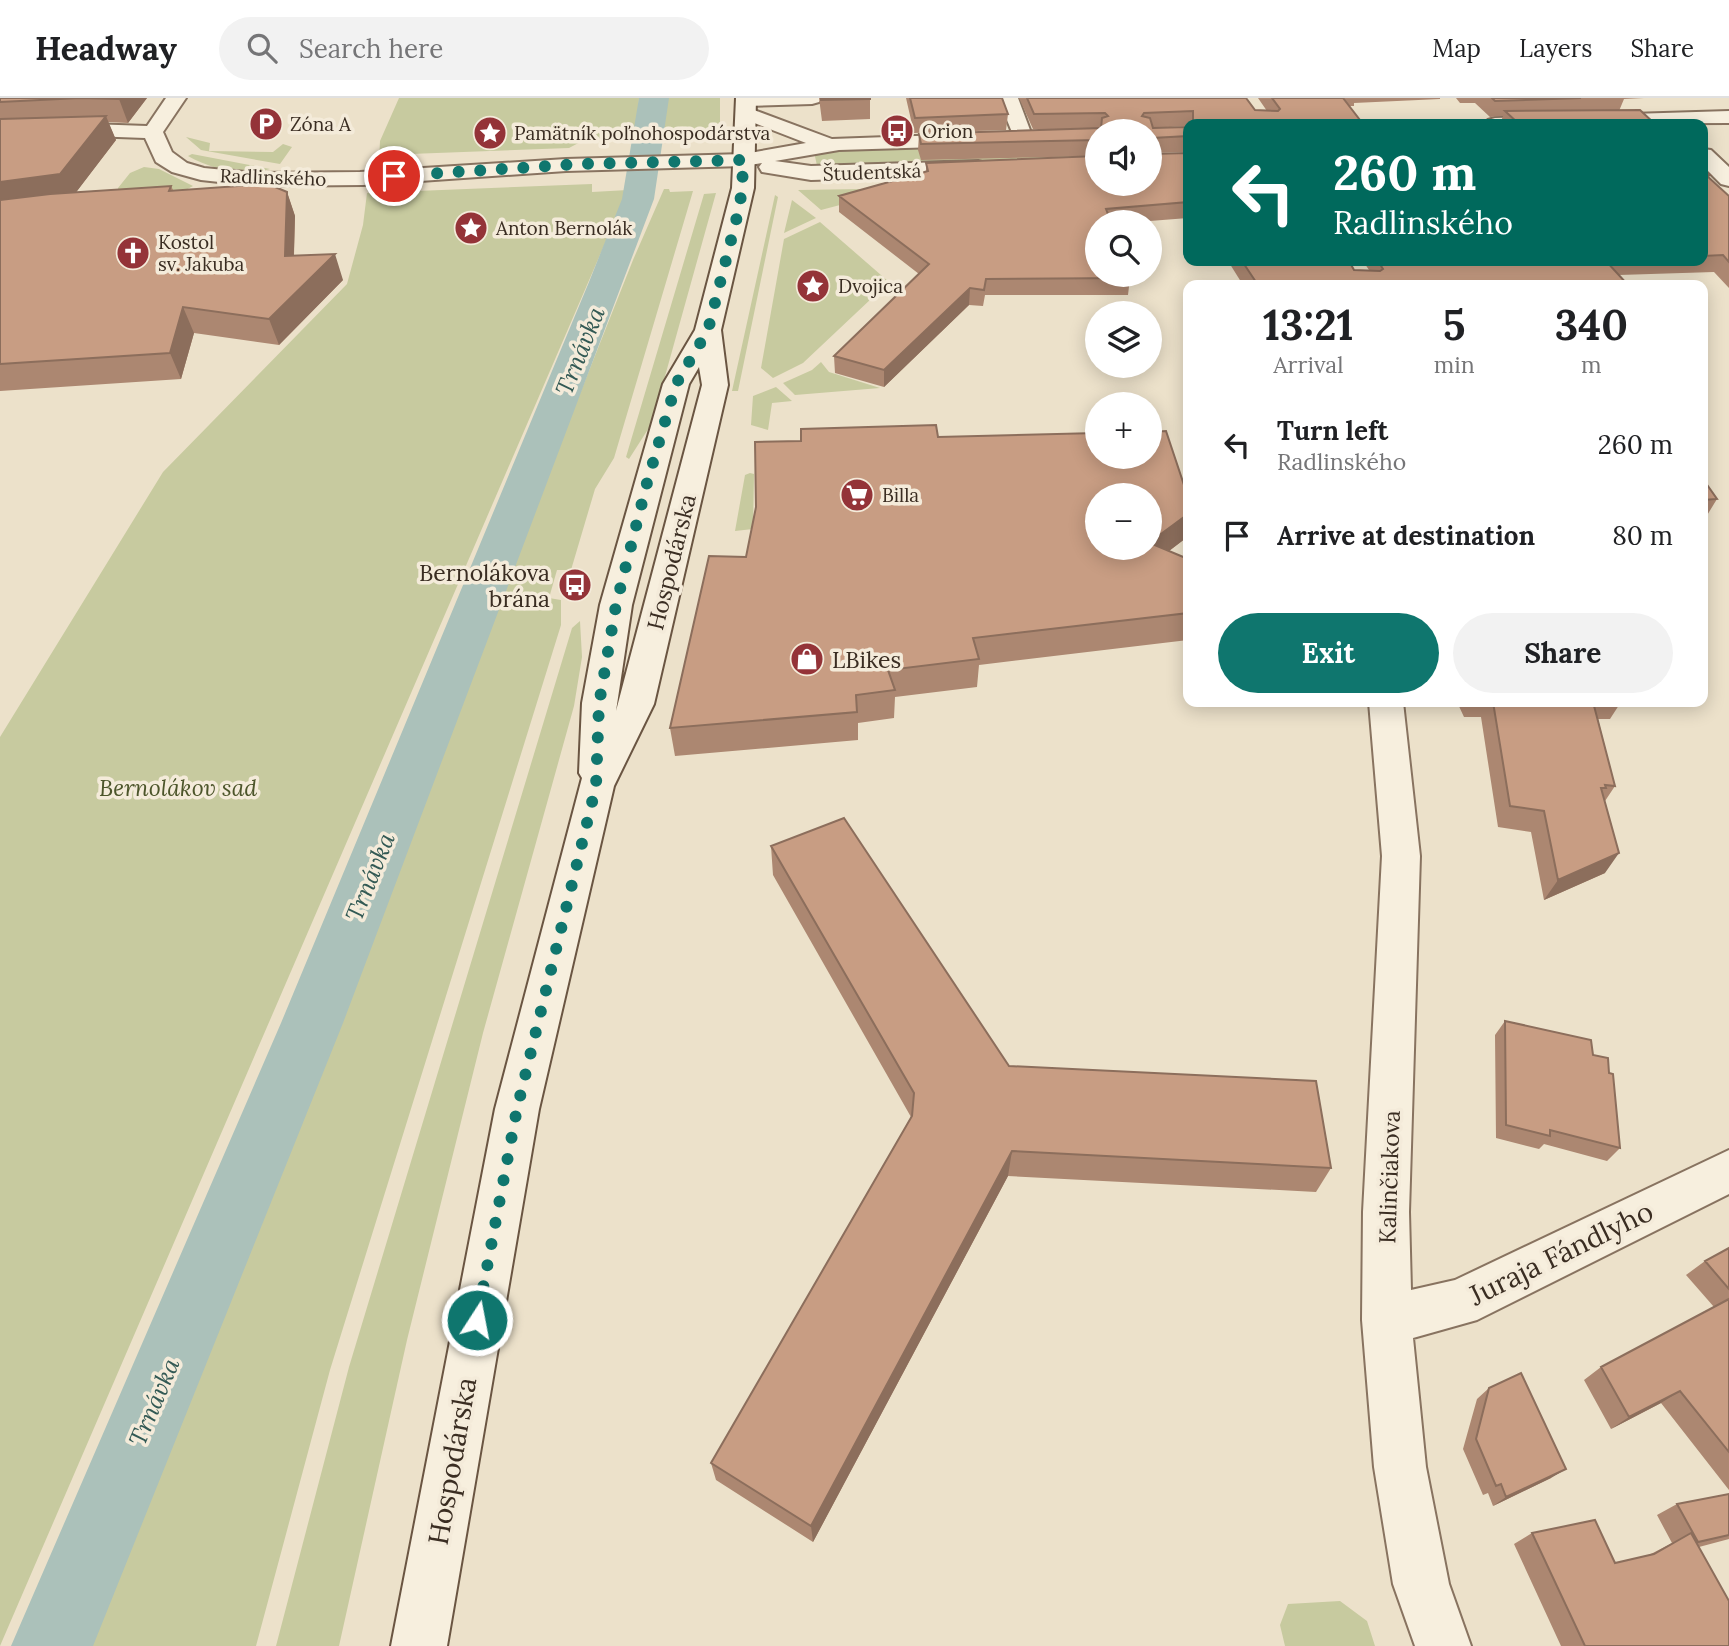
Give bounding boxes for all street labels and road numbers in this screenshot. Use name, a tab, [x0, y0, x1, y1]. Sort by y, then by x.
street label: Študentská	[822, 158, 922, 186]
street label: Radlinského	[219, 163, 327, 191]
street label: Hospodárska	[640, 491, 702, 633]
street label: Kalinčiakova	[1372, 1110, 1406, 1244]
street label: Juraja Fándlyho	[1462, 1193, 1659, 1314]
street label: Hospodárska	[420, 1374, 484, 1548]

